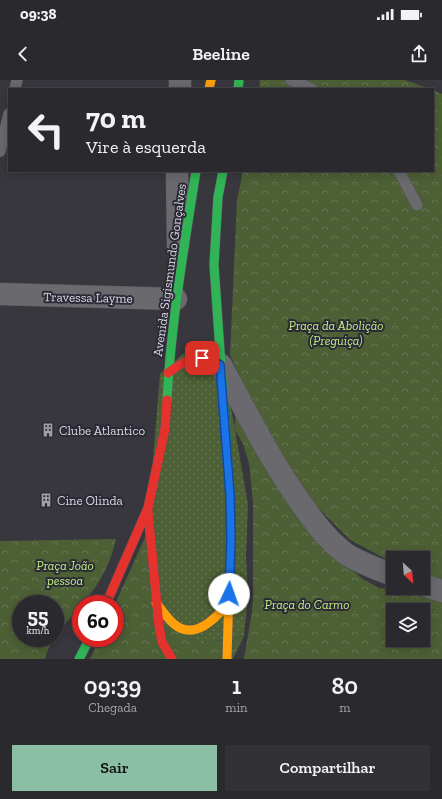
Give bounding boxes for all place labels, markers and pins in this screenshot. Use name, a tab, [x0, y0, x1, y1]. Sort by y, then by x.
pin	[185, 341, 219, 375]
building icon: Clube Atlantico	[40, 422, 56, 438]
place label: Clube Atlantico	[59, 423, 146, 438]
building icon: Cine Olinda	[38, 492, 54, 508]
place label: Cine Olinda	[57, 493, 124, 508]

